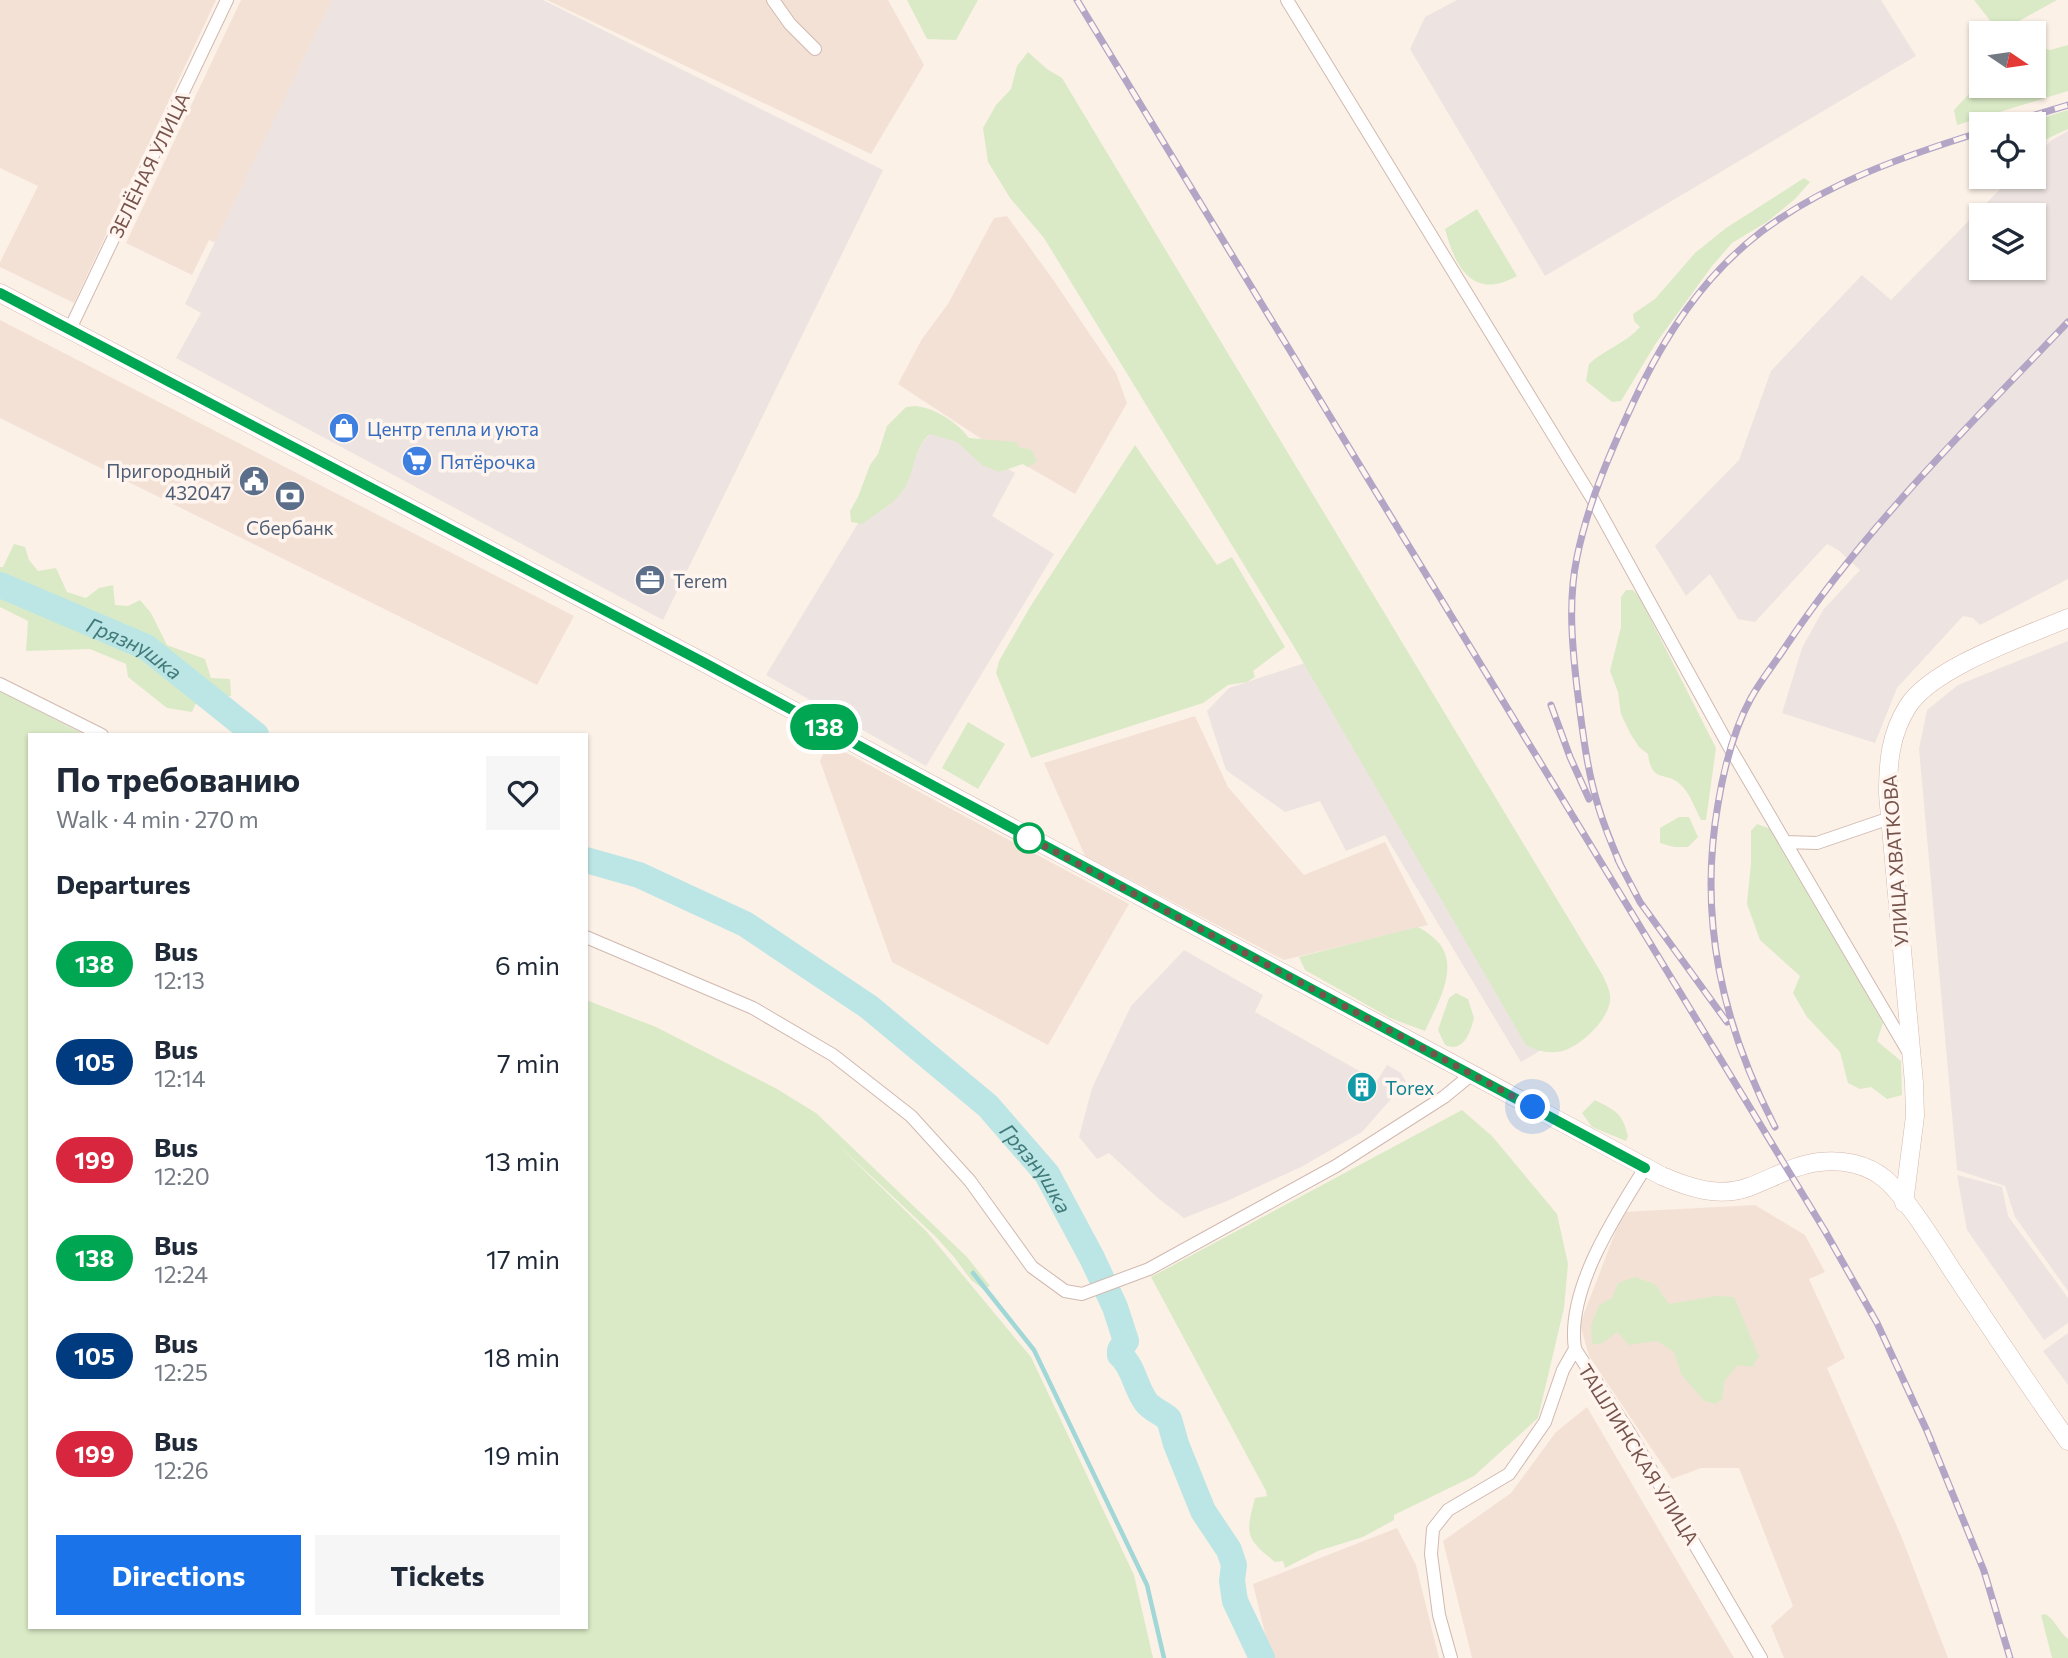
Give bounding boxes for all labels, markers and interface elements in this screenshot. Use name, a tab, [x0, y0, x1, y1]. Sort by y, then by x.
north arrow	[1969, 21, 2046, 98]
map controls	[1969, 21, 2046, 280]
street label: ЗЕЛЁНАЯ УЛИЦА	[104, 89, 194, 241]
button: locate	[1969, 112, 2046, 189]
button: layers	[1969, 203, 2046, 280]
shop icon: Центр тепла и уюта	[327, 411, 361, 445]
place label: Центр тепла и уюта	[367, 417, 539, 440]
supermarket icon: Пятёрочка	[400, 444, 434, 478]
place label: Пятёрочка	[440, 450, 536, 473]
place label: Пригородный 432047	[106, 459, 231, 504]
public building icon: Пригородный 432047	[237, 464, 271, 498]
bank icon: Сбербанк	[273, 479, 307, 513]
place label: Сбербанк	[246, 516, 334, 539]
office icon: Terem	[633, 563, 667, 597]
place label: Terem	[673, 569, 728, 592]
water label: Грязнушка	[83, 611, 188, 684]
line badge: 138	[784, 704, 864, 750]
text: 138	[804, 712, 844, 741]
button: heart	[486, 756, 560, 830]
text: По требованию	[56, 758, 300, 799]
street label: УЛИЦА ХВАТКОВА	[1878, 774, 1912, 948]
text: Walk · 4 min · 270 m	[56, 805, 259, 833]
unlabelled marker	[1014, 823, 1044, 853]
text: Departures	[56, 868, 191, 899]
text: Bus	[154, 935, 198, 966]
text: 138	[75, 949, 114, 978]
text: 6 min	[495, 949, 560, 980]
text: 12:13	[154, 966, 205, 994]
text: Bus	[154, 1033, 198, 1064]
text: 105	[74, 1047, 115, 1076]
text: 7 min	[497, 1047, 560, 1078]
text: 12:14	[154, 1064, 206, 1092]
building icon: Torex	[1345, 1070, 1379, 1104]
place label: Torex	[1385, 1076, 1434, 1099]
your location	[1515, 1089, 1550, 1124]
water label: Грязнушка	[996, 1118, 1078, 1217]
text: Bus	[154, 1131, 198, 1162]
text: 199	[74, 1145, 115, 1174]
text: 13 min	[485, 1145, 560, 1176]
text: 12:20	[154, 1162, 210, 1190]
text: Bus	[154, 1229, 198, 1260]
text: 138	[75, 1243, 114, 1272]
text: 17 min	[486, 1243, 560, 1274]
text: 12:24	[154, 1260, 208, 1288]
text: Bus	[154, 1327, 198, 1358]
text: 105	[74, 1341, 115, 1370]
text: 18 min	[484, 1341, 560, 1372]
text: 12:25	[154, 1358, 208, 1386]
street label: ТАШЛИНСКАЯ УЛИЦА	[1574, 1359, 1704, 1549]
text: Bus	[154, 1425, 198, 1456]
text: 199	[74, 1439, 115, 1468]
text: 19 min	[484, 1439, 560, 1470]
text: 12:26	[154, 1456, 209, 1484]
button: Directions	[56, 1535, 301, 1615]
button: Tickets	[315, 1535, 560, 1615]

